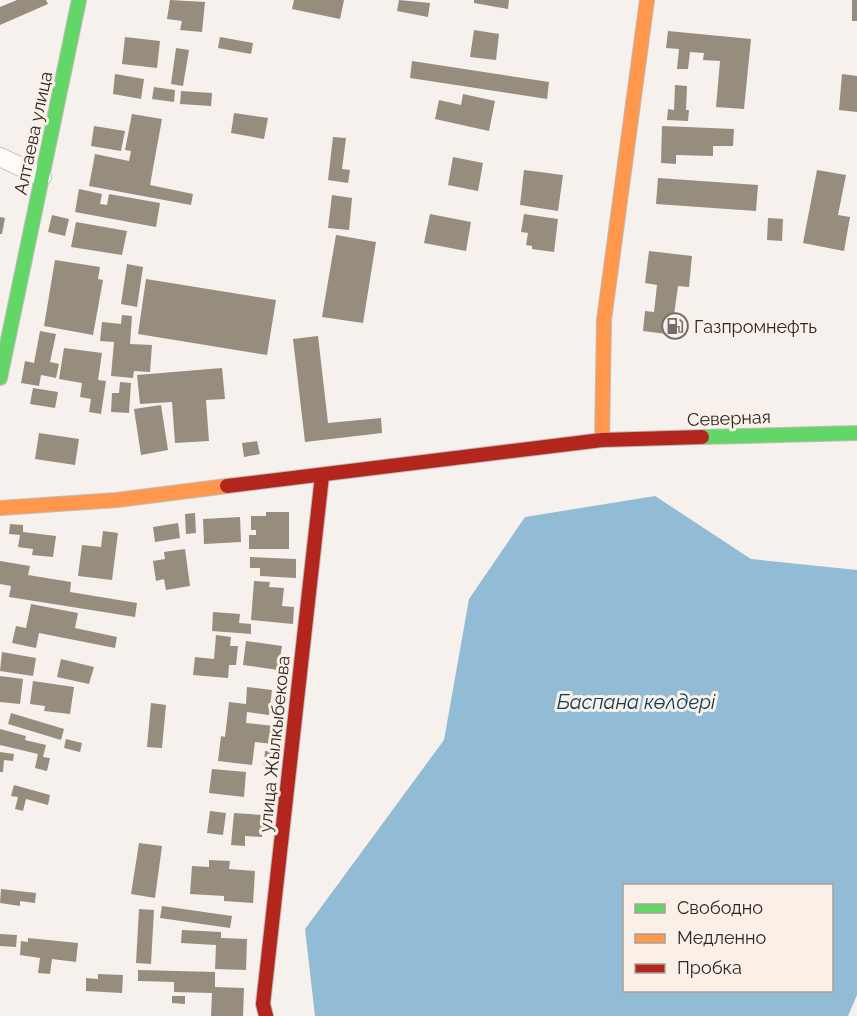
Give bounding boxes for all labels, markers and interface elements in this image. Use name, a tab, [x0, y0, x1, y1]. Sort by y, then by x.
street label: Алтаева улица	[10, 69, 56, 197]
fuel station icon: Газпромнефть	[660, 311, 690, 341]
place label: Газпромнефть	[694, 316, 817, 337]
street label: Северная	[687, 406, 771, 430]
street label: улица Жылкыбекова	[254, 654, 294, 834]
water label: Баспана көлдері	[557, 690, 716, 714]
legend	[623, 884, 833, 992]
text: Свободно	[677, 897, 763, 918]
text: Медленно	[677, 927, 766, 948]
text: Пробка	[677, 957, 742, 978]

